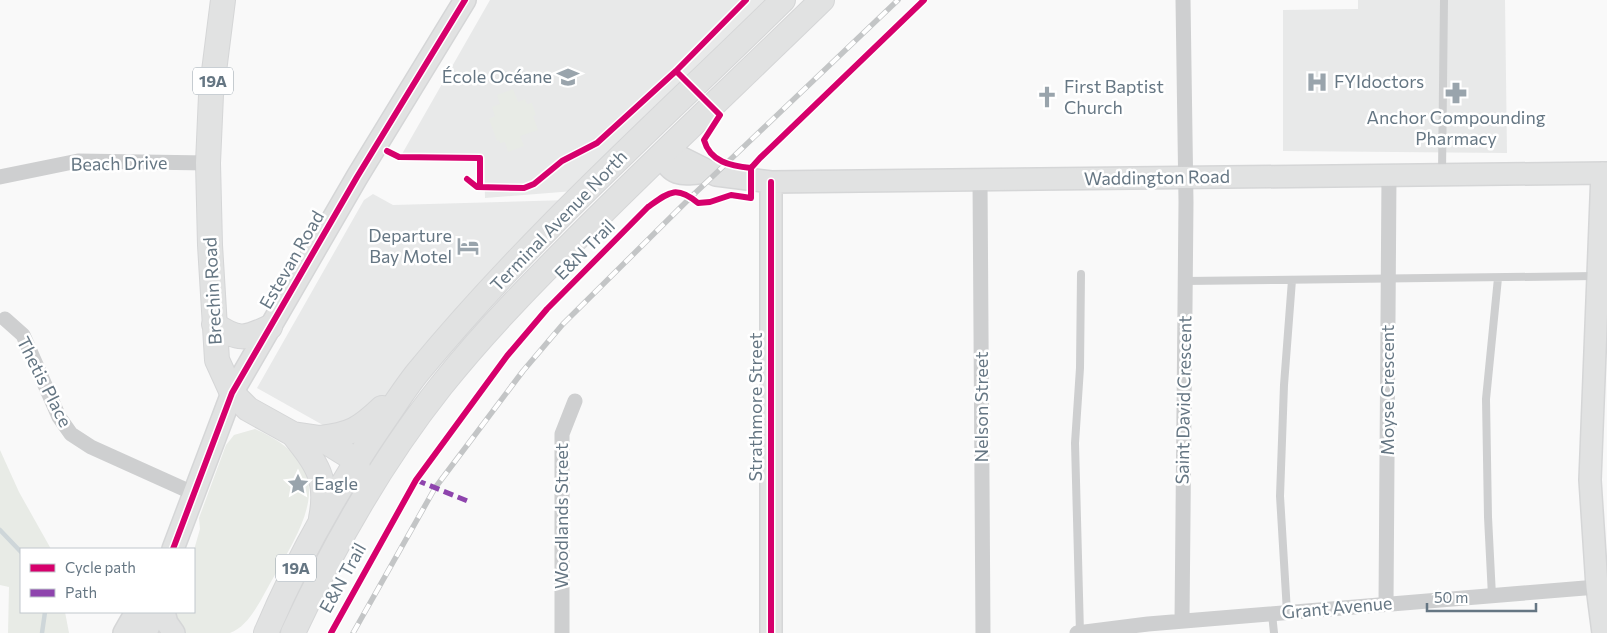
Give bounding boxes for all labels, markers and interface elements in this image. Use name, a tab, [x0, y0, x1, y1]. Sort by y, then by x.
school or university icon: École Océane	[555, 64, 581, 90]
place label: École Océane	[442, 65, 552, 87]
road number: 19A	[193, 68, 233, 94]
hospital icon: FYIdoctors	[1304, 69, 1330, 95]
place label: FYIdoctors	[1334, 70, 1424, 92]
place label: First Baptist Church	[1064, 75, 1164, 118]
pharmacy icon: Anchor Compounding Pharmacy	[1443, 80, 1469, 106]
church icon: First Baptist Church	[1034, 84, 1060, 110]
place label: Anchor Compounding Pharmacy	[1367, 106, 1546, 149]
street label: Terminal Avenue North	[485, 145, 631, 295]
street label: Beach Drive	[70, 151, 168, 175]
street label: Waddington Road	[1084, 165, 1230, 189]
street label: Estevan Road	[254, 207, 328, 312]
street label: E&N Trail	[549, 214, 619, 284]
place label: Departure Bay Motel	[368, 224, 452, 267]
hotel icon: Departure Bay Motel	[455, 233, 481, 259]
street label: Brechin Road	[198, 237, 226, 345]
street label: Saint David Crescent	[1171, 315, 1195, 485]
street label: Moyse Crescent	[1376, 325, 1398, 455]
street label: Strathmore Street	[744, 332, 766, 482]
street label: Thetis Place	[13, 333, 77, 430]
street label: Nelson Street	[970, 351, 992, 463]
street label: Woodlands Street	[550, 443, 572, 589]
place icon: Eagle	[285, 471, 311, 497]
place label: Eagle	[314, 472, 358, 494]
street label: E&N Trail	[314, 539, 370, 616]
legend	[20, 548, 195, 613]
road number: 19A	[276, 554, 316, 582]
text: Cycle path	[65, 558, 136, 576]
scale bar	[1427, 580, 1536, 612]
text: Path	[65, 583, 97, 601]
text: 50 m	[1434, 588, 1468, 606]
street label: Grant Avenue	[1281, 591, 1393, 623]

